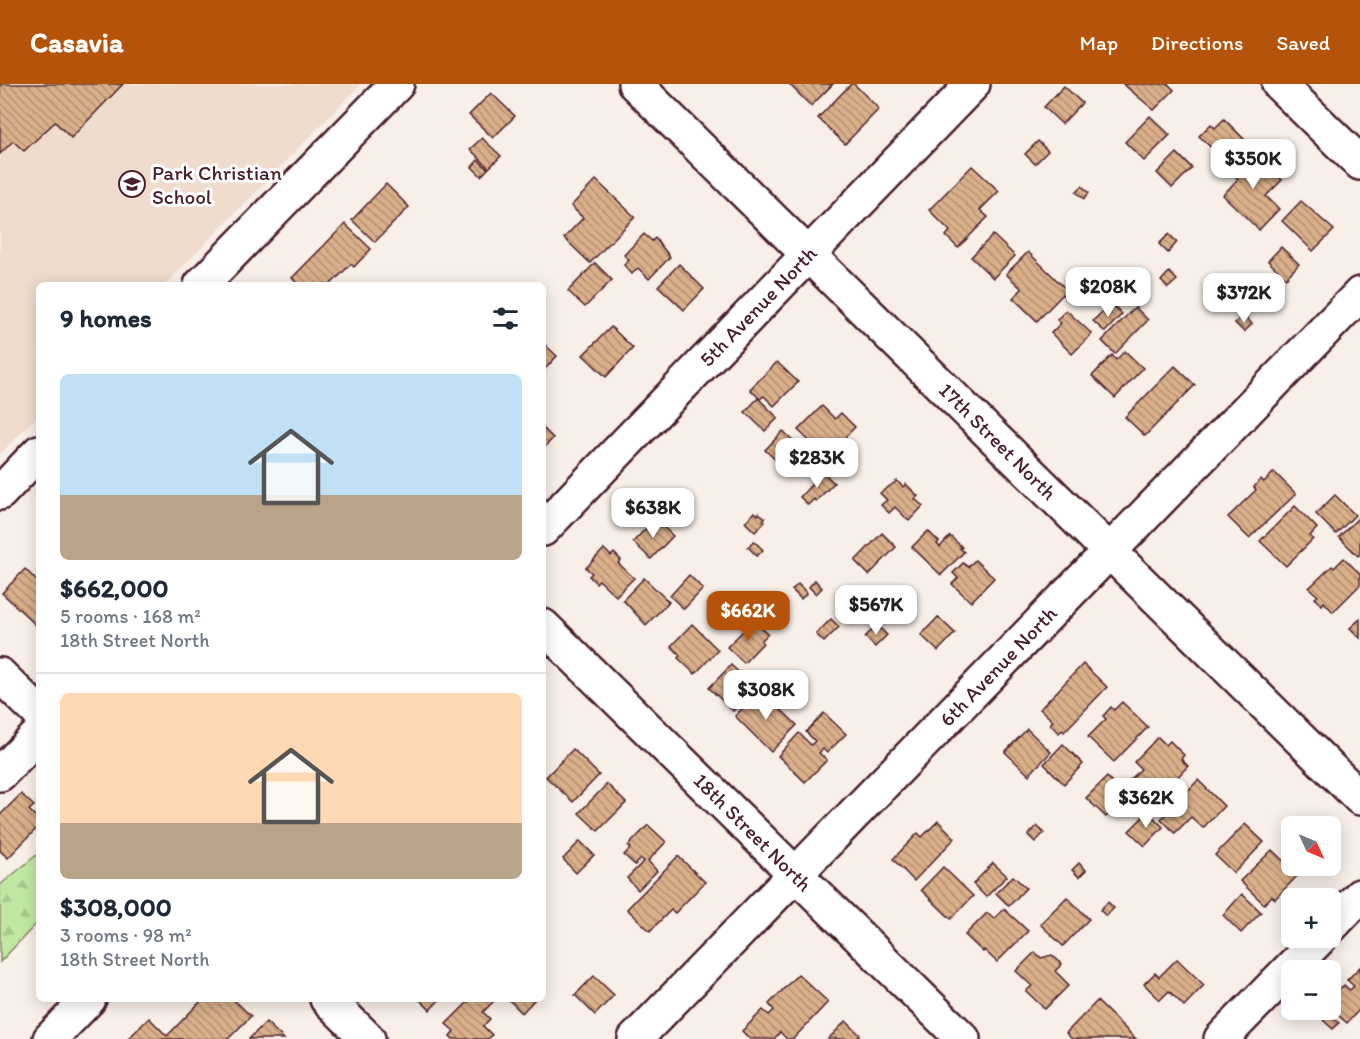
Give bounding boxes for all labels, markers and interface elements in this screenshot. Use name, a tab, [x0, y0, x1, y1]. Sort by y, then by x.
text: Casavia	[30, 25, 124, 59]
text: Map	[1080, 30, 1118, 55]
text: Directions	[1151, 30, 1243, 55]
text: Saved	[1276, 30, 1330, 55]
pin: $350K	[1211, 139, 1295, 190]
text: $350K	[1225, 146, 1281, 170]
place label: Park Christian School	[152, 160, 282, 209]
school or university icon: Park Christian School	[117, 169, 147, 199]
street label: 5th Avenue North	[694, 240, 822, 371]
pin: $208K	[1066, 267, 1150, 318]
pin: $372K	[1202, 273, 1286, 324]
text: $208K	[1080, 274, 1136, 298]
text: $372K	[1217, 280, 1271, 304]
text: 9 homes	[60, 302, 152, 334]
icon: filters	[489, 302, 522, 335]
street label: 17th Street North	[934, 377, 1062, 505]
icon: home	[237, 413, 345, 521]
pin: $283K	[775, 438, 859, 489]
text: $283K	[789, 445, 845, 469]
pin: $638K	[611, 488, 695, 539]
text: $638K	[625, 495, 681, 519]
text: $662,000	[60, 572, 169, 604]
pin: $567K	[834, 585, 918, 636]
pin: $662K	[706, 591, 790, 642]
text: $567K	[849, 592, 903, 616]
text: $662K	[721, 598, 775, 622]
street label: 6th Avenue North	[934, 600, 1062, 731]
text: 5 rooms · 168 m²	[60, 604, 201, 628]
text: 18th Street North	[60, 628, 210, 652]
pin: $308K	[724, 670, 808, 721]
text: $308K	[737, 677, 795, 701]
icon: home	[237, 732, 345, 840]
street label: 18th Street North	[689, 768, 818, 897]
pin: $362K	[1104, 778, 1188, 829]
text: $362K	[1119, 785, 1173, 809]
north arrow	[1281, 816, 1341, 876]
map controls	[1281, 816, 1341, 1020]
button: +	[1281, 888, 1341, 948]
text: $308,000	[60, 891, 172, 923]
text: 3 rooms · 98 m²	[60, 923, 192, 947]
text: 18th Street North	[60, 947, 210, 971]
button: −	[1281, 960, 1341, 1020]

